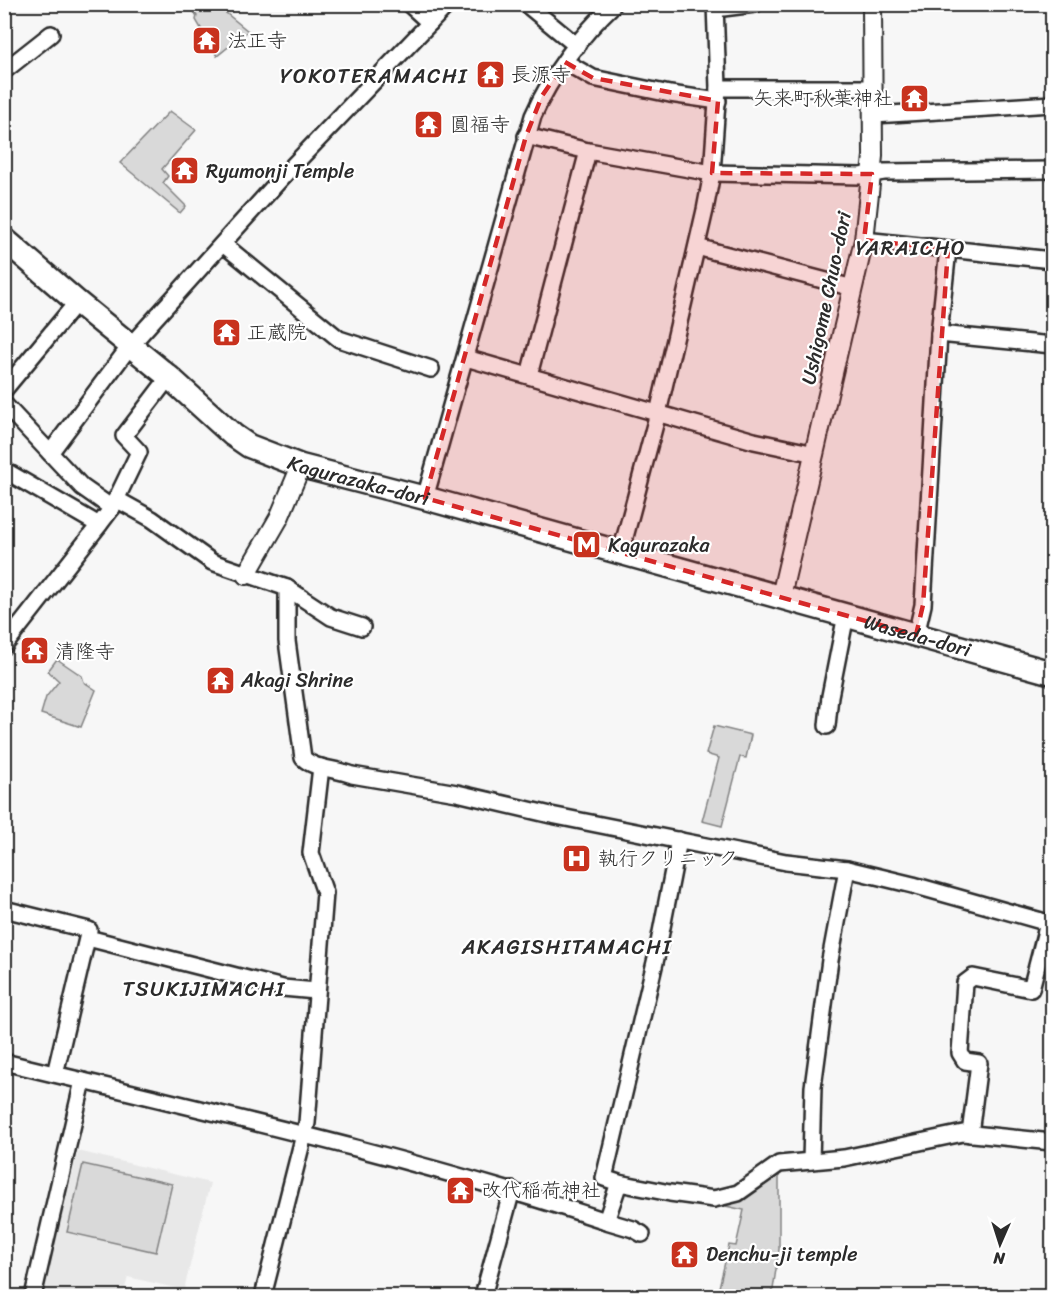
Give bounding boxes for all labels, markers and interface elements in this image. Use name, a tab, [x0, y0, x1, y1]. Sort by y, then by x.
place label: 法正寺	[227, 23, 287, 58]
temple icon: 法正寺	[190, 24, 222, 56]
district label: YOKOTERAMACHI	[280, 57, 468, 95]
place label: 長源寺	[511, 57, 571, 92]
temple icon: 長源寺	[474, 58, 506, 90]
place label: 矢来町秋葉神社	[753, 81, 893, 116]
temple icon: 矢来町秋葉神社	[898, 82, 930, 114]
place label: 圓福寺	[450, 107, 510, 142]
temple icon: 圓福寺	[413, 108, 445, 140]
place label: Ryumonji Temple	[206, 154, 354, 189]
temple icon: Ryumonji Temple	[169, 155, 201, 187]
street label: Ushigome Chuo-dori	[791, 207, 862, 388]
district label: YARAICHO	[856, 229, 966, 267]
place label: 正蔵院	[247, 315, 307, 350]
temple icon: 正蔵院	[210, 316, 242, 348]
street label: Kagurazaka-dori	[282, 445, 435, 517]
place label: Kagurazaka	[608, 528, 710, 563]
metro station icon: Kagurazaka	[571, 529, 603, 561]
street label: Waseda-dori	[860, 604, 976, 668]
place label: 清隆寺	[55, 634, 115, 669]
temple icon: 清隆寺	[18, 635, 50, 667]
place label: Akagi Shrine	[240, 663, 353, 698]
temple icon: Akagi Shrine	[204, 664, 236, 696]
place label: 執行クリニック	[598, 841, 738, 876]
hospital icon: 執行クリニック	[561, 842, 593, 874]
district label: AKAGISHITAMACHI	[461, 928, 673, 966]
district label: TSUKIJIMACHI	[122, 970, 286, 1008]
place label: 改代稲荷神社	[481, 1173, 601, 1208]
temple icon: 改代稲荷神社	[444, 1174, 476, 1206]
north arrow	[970, 1214, 1030, 1274]
place label: Denchu-ji temple	[706, 1237, 858, 1272]
temple icon: Denchu-ji temple	[669, 1238, 701, 1270]
text: N	[992, 1244, 1007, 1273]

